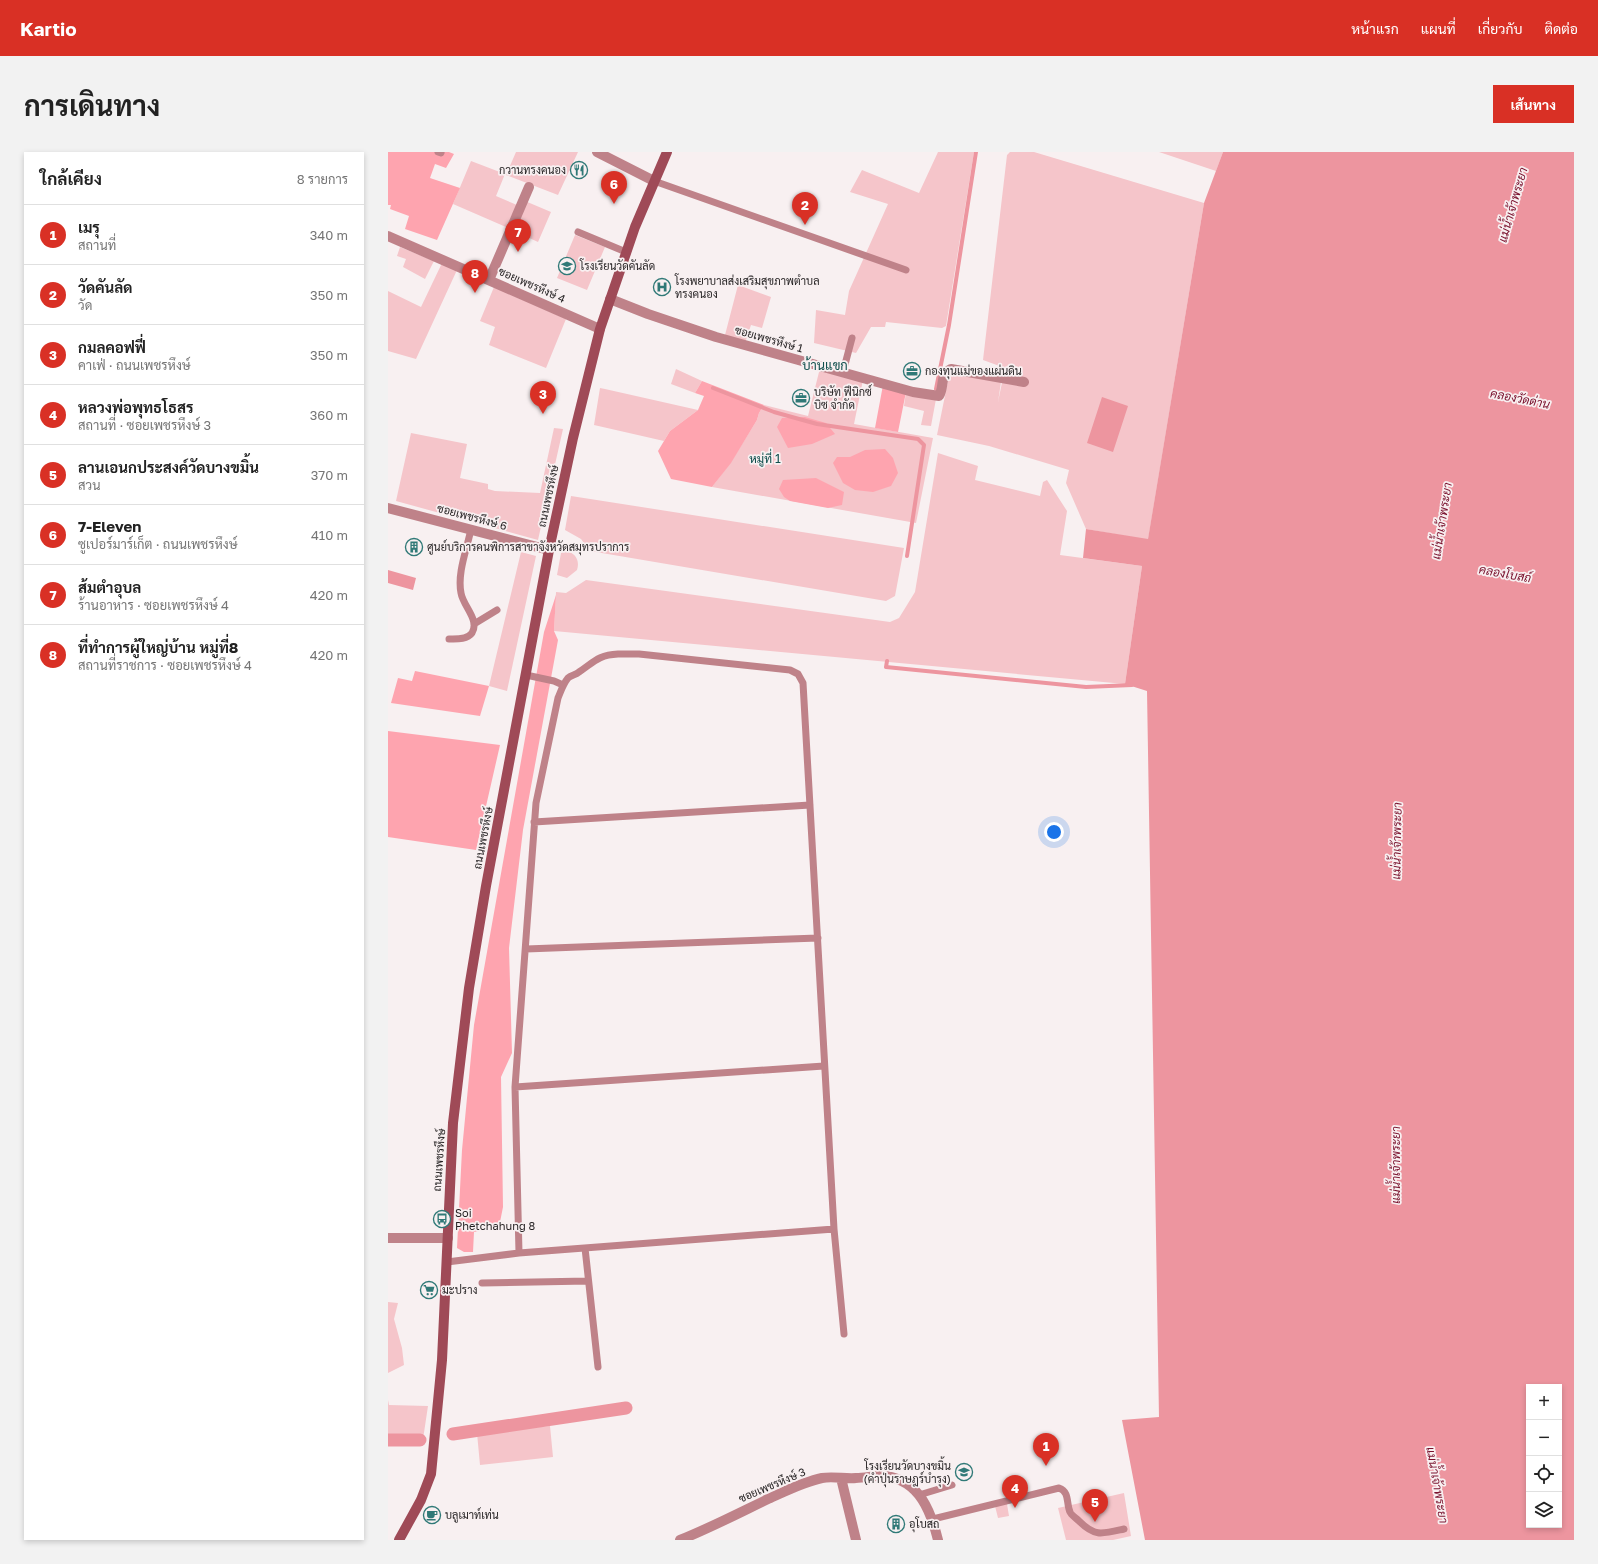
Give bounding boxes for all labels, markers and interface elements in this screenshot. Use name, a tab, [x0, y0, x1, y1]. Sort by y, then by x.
text: Kartio	[20, 17, 77, 40]
text: หน้าแรก	[1351, 20, 1399, 37]
text: แผนที่	[1421, 20, 1456, 37]
text: เกี่ยวกับ	[1478, 20, 1522, 37]
text: ติดต่อ	[1544, 20, 1578, 37]
button: เส้นทาง	[1493, 85, 1574, 123]
text: การเดินทาง	[24, 89, 160, 122]
restaurant icon: กวานทรงคนอง	[569, 160, 589, 180]
place label: กวานทรงคนอง	[499, 163, 566, 176]
water label: แม่น้ำเจ้าพระยา	[1492, 165, 1530, 244]
text: ใกล้เคียง	[40, 168, 102, 189]
text: 8 รายการ	[297, 171, 348, 187]
pin: 6	[601, 171, 627, 204]
pin: 2	[792, 192, 818, 225]
text: เมรุ	[78, 218, 100, 236]
pin: 7	[505, 219, 531, 252]
text: 1	[50, 227, 56, 243]
text: 340 m	[310, 227, 348, 243]
text: สถานที่	[78, 237, 116, 253]
school or university icon: โรงเรียนวัดคันลัด	[557, 256, 577, 276]
place label: โรงเรียนวัดคันลัด	[579, 258, 655, 272]
pin: 8	[462, 260, 488, 293]
street label: ซอยเพชรหึงษ์ 4	[497, 263, 568, 305]
place label: โรงพยาบาลส่งเสริมสุขภาพตำบล ทรงคนอง	[674, 273, 820, 300]
hospital icon: โรงพยาบาลส่งเสริมสุขภาพตำบล ทรงคนอง	[652, 277, 672, 297]
text: วัดคันลัด	[78, 278, 133, 296]
text: 2	[49, 287, 57, 303]
text: 350 m	[310, 287, 348, 303]
text: วัด	[78, 297, 92, 313]
street label: ซอยเพชรหึงษ์ 1	[734, 322, 805, 354]
text: กมลคอฟฟี่	[78, 338, 146, 356]
text: 3	[49, 347, 57, 363]
text: 350 m	[310, 347, 348, 363]
district label: บ้านแขก	[802, 356, 848, 373]
text: คาเฟ่ · ถนนเพชรหึงษ์	[78, 357, 191, 373]
office icon: กองทุนแม่ของแผ่นดิน	[902, 361, 922, 381]
place label: กองทุนแม่ของแผ่นดิน	[925, 364, 1022, 380]
pin: 3	[530, 381, 556, 414]
place label: บริษัท ฟีนิกซ์ บิซ จำกัด	[814, 384, 872, 411]
water label: คลองวัดด่าน	[1489, 385, 1552, 412]
office icon: บริษัท ฟีนิกซ์ บิซ จำกัด	[791, 388, 811, 408]
text: หลวงพ่อพุทธโธสร	[78, 398, 193, 416]
text: 4	[49, 407, 57, 423]
text: 360 m	[310, 407, 348, 423]
text: สถานที่ · ซอยเพชรหึงษ์ 3	[78, 417, 211, 433]
district label: หมู่ที่ 1	[749, 448, 781, 467]
text: ลานเอนกประสงค์วัดบางขมิ้น	[78, 458, 259, 476]
street label: ถนนเพชรหึงษ์	[534, 463, 561, 528]
text: 5	[49, 467, 57, 483]
text: 370 m	[311, 467, 348, 483]
text: สวน	[78, 477, 100, 493]
water label: แม่น้ำเจ้าพระยา	[1425, 481, 1455, 560]
street label: ซอยเพชรหึงษ์ 6	[436, 500, 509, 532]
text: 7-Eleven	[78, 517, 141, 535]
text: 6	[49, 527, 57, 543]
text: 410 m	[311, 527, 348, 543]
text: ซูเปอร์มาร์เก็ต · ถนนเพชรหึงษ์	[78, 536, 238, 552]
building icon: ศูนย์บริการคนพิการสาขาจังหวัดสมุทรปราการ	[404, 537, 424, 557]
place label: ศูนย์บริการคนพิการสาขาจังหวัดสมุทรปราการ	[427, 539, 629, 556]
water label: คลองโบสถ์	[1478, 562, 1534, 586]
text: ส้มตำอุบล	[78, 578, 141, 596]
text: 7	[49, 587, 57, 603]
text: 420 m	[310, 587, 348, 603]
text: ร้านอาหาร · ซอยเพชรหึงษ์ 4	[78, 597, 229, 613]
text: ที่ทำการผู้ใหญ่บ้าน หมู่ที่8	[78, 638, 238, 656]
text: 8	[49, 647, 57, 663]
text: 420 m	[310, 647, 348, 663]
text: สถานที่ราชการ · ซอยเพชรหึงษ์ 4	[78, 657, 252, 673]
water label: แม่น้ำเจ้าพระยา	[1385, 802, 1405, 880]
street label: ถนนเพชรหึงษ์	[469, 805, 495, 870]
your location	[1044, 822, 1064, 842]
water label: แม่น้ำเจ้าพระยา	[1385, 1126, 1403, 1204]
street label: ถนนเพชรหึงษ์	[429, 1127, 447, 1192]
place label: Soi Phetchahung 8	[455, 1206, 535, 1232]
bus stop icon: Soi Phetchahung 8	[432, 1209, 452, 1229]
supermarket icon: มะปราง	[419, 1280, 439, 1300]
place label: มะปราง	[442, 1283, 478, 1296]
map controls	[1526, 1384, 1562, 1528]
button: +	[1526, 1384, 1562, 1420]
button: −	[1526, 1420, 1562, 1456]
pin: 1	[1033, 1433, 1059, 1466]
water label: แม่น้ำเจ้าพระยา	[1423, 1445, 1455, 1525]
place label: โรงเรียนวัดบางขมิ้น (คำปุ่นราษฎร์บำรุง)	[864, 1456, 951, 1488]
button: locate	[1526, 1456, 1562, 1492]
school or university icon: โรงเรียนวัดบางขมิ้น (คำปุ่นราษฎร์บำรุง)	[954, 1462, 974, 1482]
street label: ซอยเพชรหึงษ์ 3	[736, 1464, 807, 1504]
pin: 4	[1002, 1475, 1028, 1508]
pin: 5	[1082, 1489, 1108, 1522]
button: layers	[1526, 1492, 1562, 1528]
cafe icon: บลูเมาท์เท่น	[422, 1505, 442, 1525]
place label: บลูเมาท์เท่น	[445, 1507, 499, 1523]
building icon: อุโบสถ	[886, 1514, 906, 1534]
place label: อุโบสถ	[909, 1516, 940, 1533]

